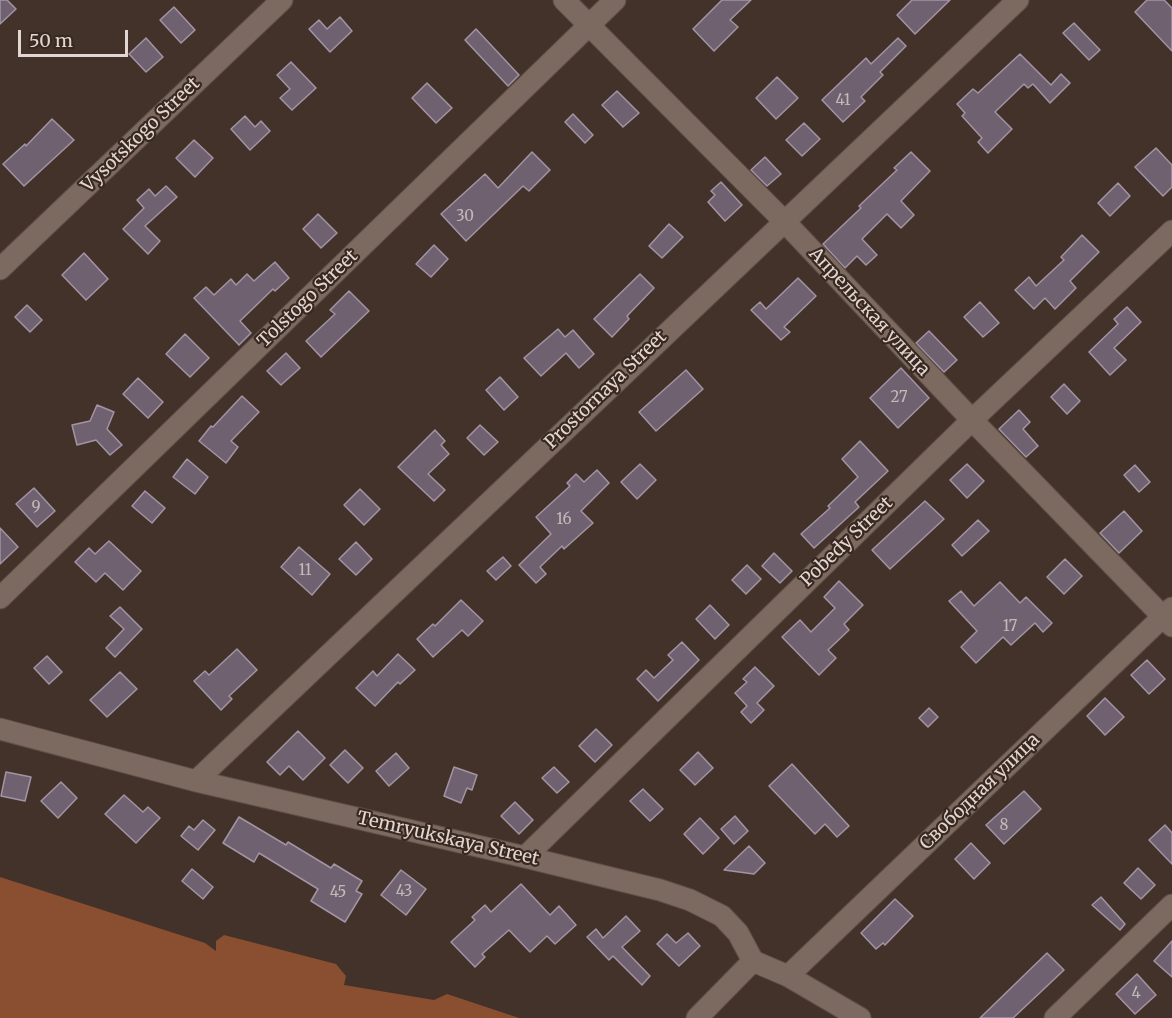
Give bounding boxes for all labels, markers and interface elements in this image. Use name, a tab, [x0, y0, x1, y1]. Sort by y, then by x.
scale bar	[21, 18, 130, 56]
text: 50 m	[29, 29, 73, 52]
street label: Vysotskogo Street	[78, 73, 204, 197]
house number: 41	[836, 92, 850, 110]
house number: 30	[456, 208, 474, 226]
street label: Апрельская улица	[804, 243, 934, 381]
street label: Tolstogo Street	[253, 246, 363, 352]
street label: Prostornaya Street	[541, 326, 671, 454]
house number: 27	[891, 389, 907, 407]
street label: Pobedy Street	[796, 493, 898, 591]
house number: 9	[31, 499, 41, 517]
house number: 16	[556, 511, 572, 529]
house number: 11	[298, 562, 312, 580]
house number: 17	[1003, 618, 1017, 636]
street label: Свободная улица	[916, 729, 1044, 855]
street label: Temryukskaya Street	[355, 808, 541, 870]
house number: 8	[1000, 817, 1008, 835]
house number: 43	[396, 883, 412, 901]
house number: 45	[330, 884, 346, 902]
house number: 4	[1131, 985, 1141, 1003]

